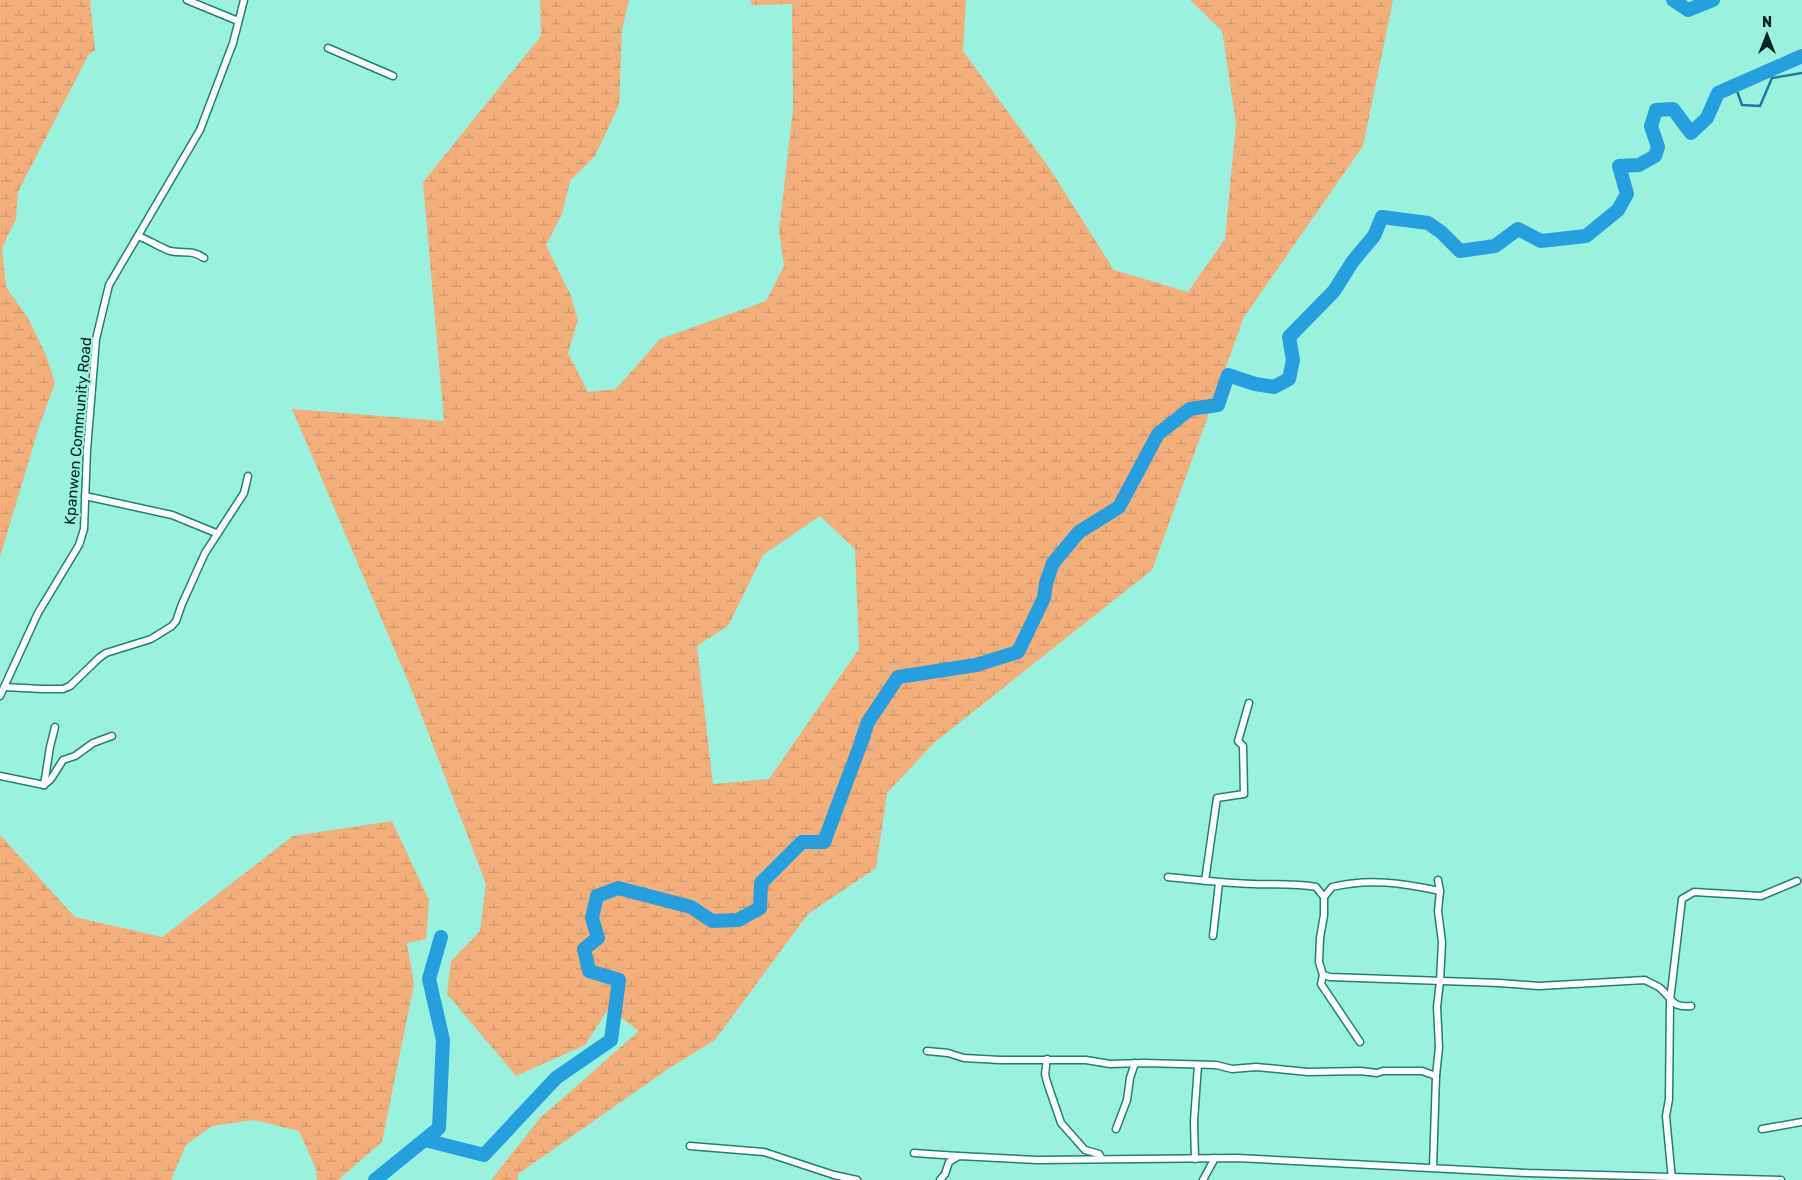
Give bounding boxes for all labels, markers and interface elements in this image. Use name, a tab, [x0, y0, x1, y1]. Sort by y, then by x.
north arrow	[1742, 10, 1792, 60]
text: N	[1762, 14, 1772, 31]
street label: Kpanwen Community Road	[61, 336, 95, 526]

